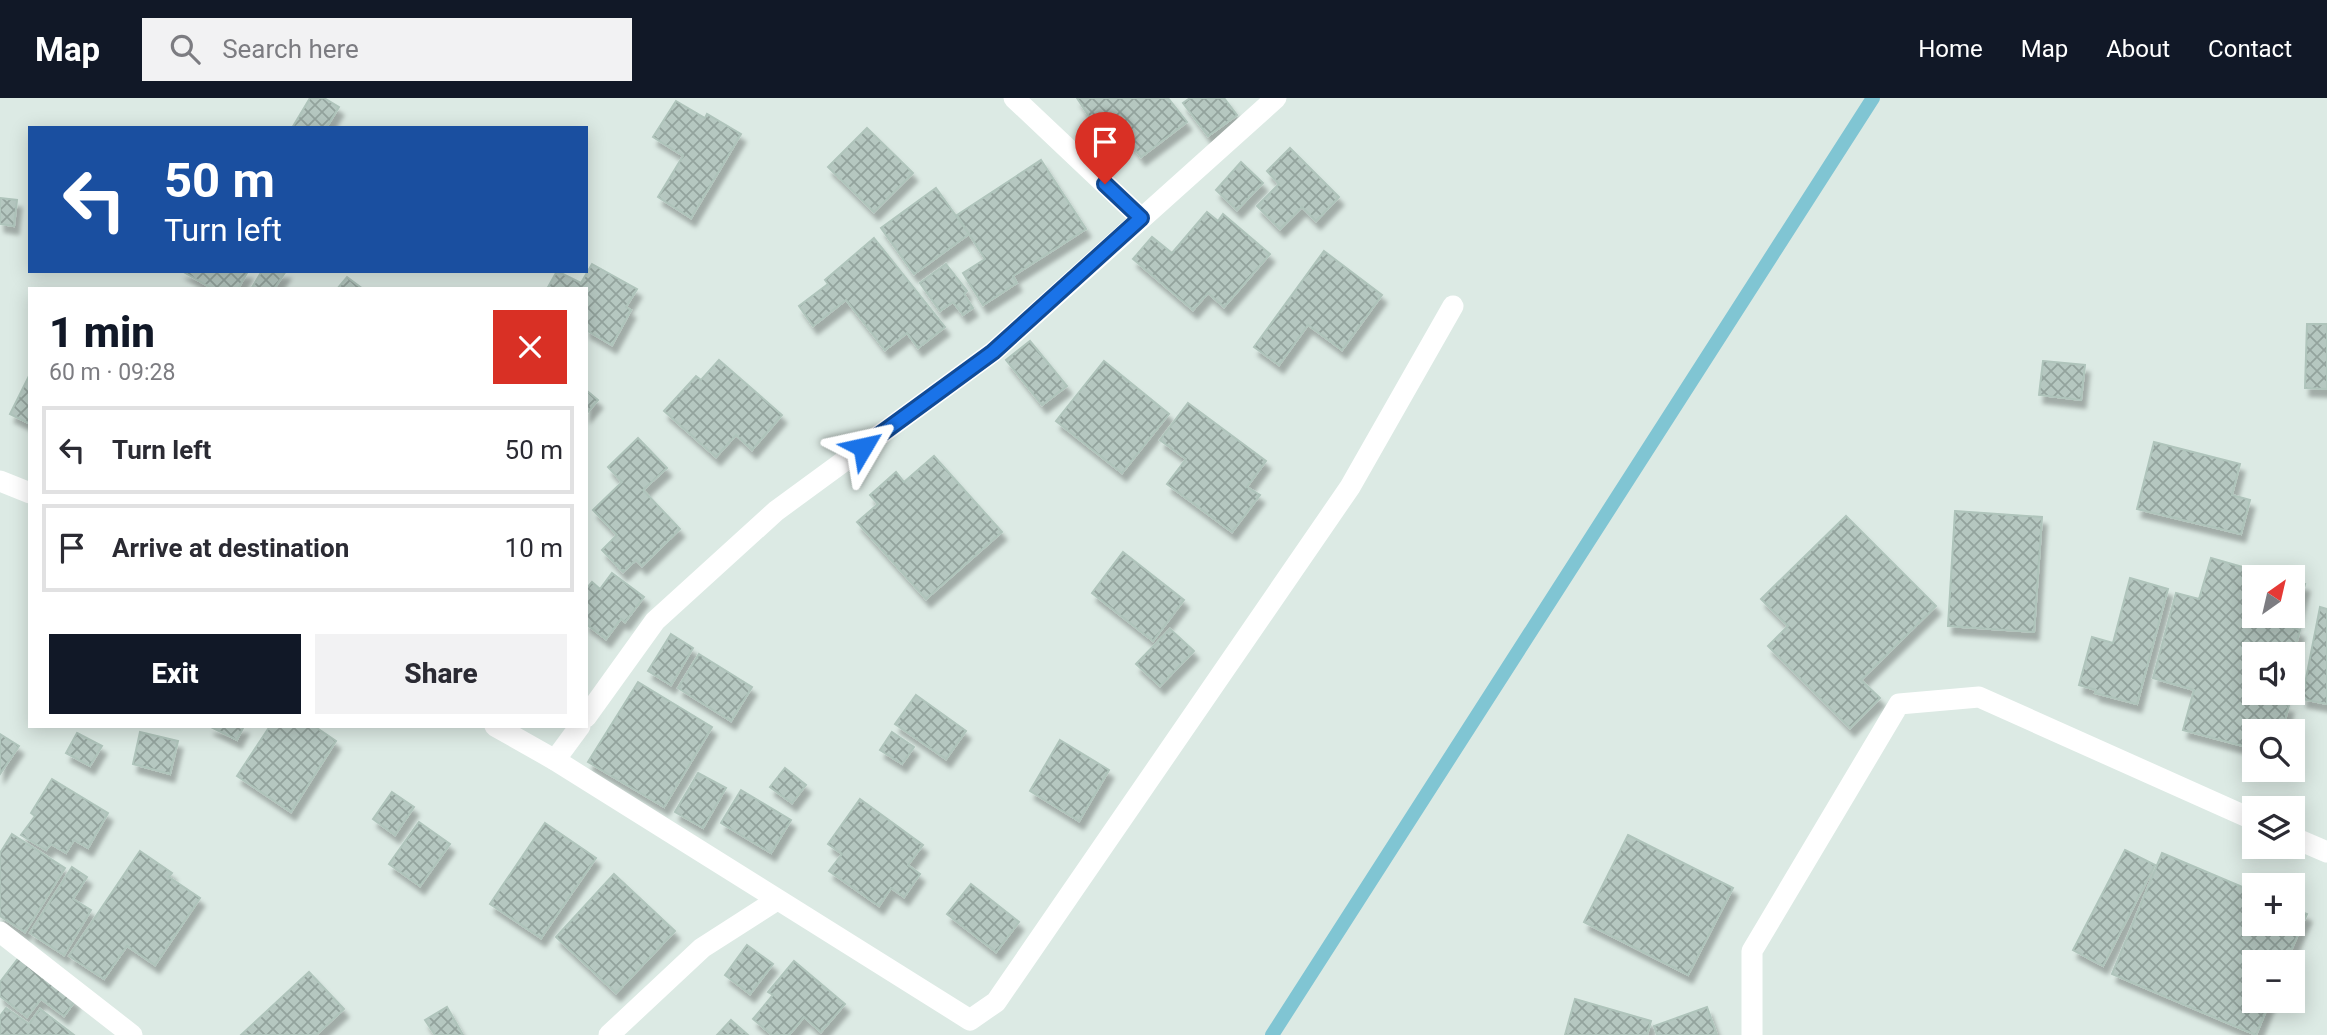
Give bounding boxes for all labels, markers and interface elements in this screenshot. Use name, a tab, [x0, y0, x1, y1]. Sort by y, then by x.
search box	[142, 18, 632, 81]
text: Map	[35, 30, 100, 69]
icon: search	[166, 30, 204, 68]
text: Search here	[222, 34, 359, 64]
text: Home	[1918, 35, 1983, 63]
text: Map	[2021, 35, 2068, 63]
text: About	[2106, 35, 2170, 63]
text: Contact	[2208, 35, 2292, 63]
pin	[1075, 112, 1135, 184]
icon: arrive	[1086, 123, 1124, 161]
text: 50 m	[164, 152, 275, 209]
icon: left	[49, 154, 140, 245]
text: Turn left	[164, 211, 282, 249]
text: 1 min	[49, 308, 155, 357]
button: close	[493, 310, 567, 384]
text: 60 m · 09:28	[49, 359, 175, 386]
position arrow	[826, 410, 900, 484]
icon: left	[53, 431, 91, 469]
text: Turn left	[112, 435, 211, 465]
text: 50 m	[505, 435, 563, 465]
icon: arrive	[53, 529, 91, 567]
text: Arrive at destination	[112, 533, 349, 563]
text: 10 m	[505, 533, 563, 563]
north arrow	[2242, 565, 2305, 628]
map controls	[2242, 565, 2305, 1013]
button: Exit	[49, 634, 301, 714]
button: Share	[315, 634, 567, 714]
button: sound	[2242, 642, 2305, 705]
button: search	[2242, 719, 2305, 782]
button: layers	[2242, 796, 2305, 859]
button: +	[2242, 873, 2305, 936]
button: −	[2242, 950, 2305, 1013]

